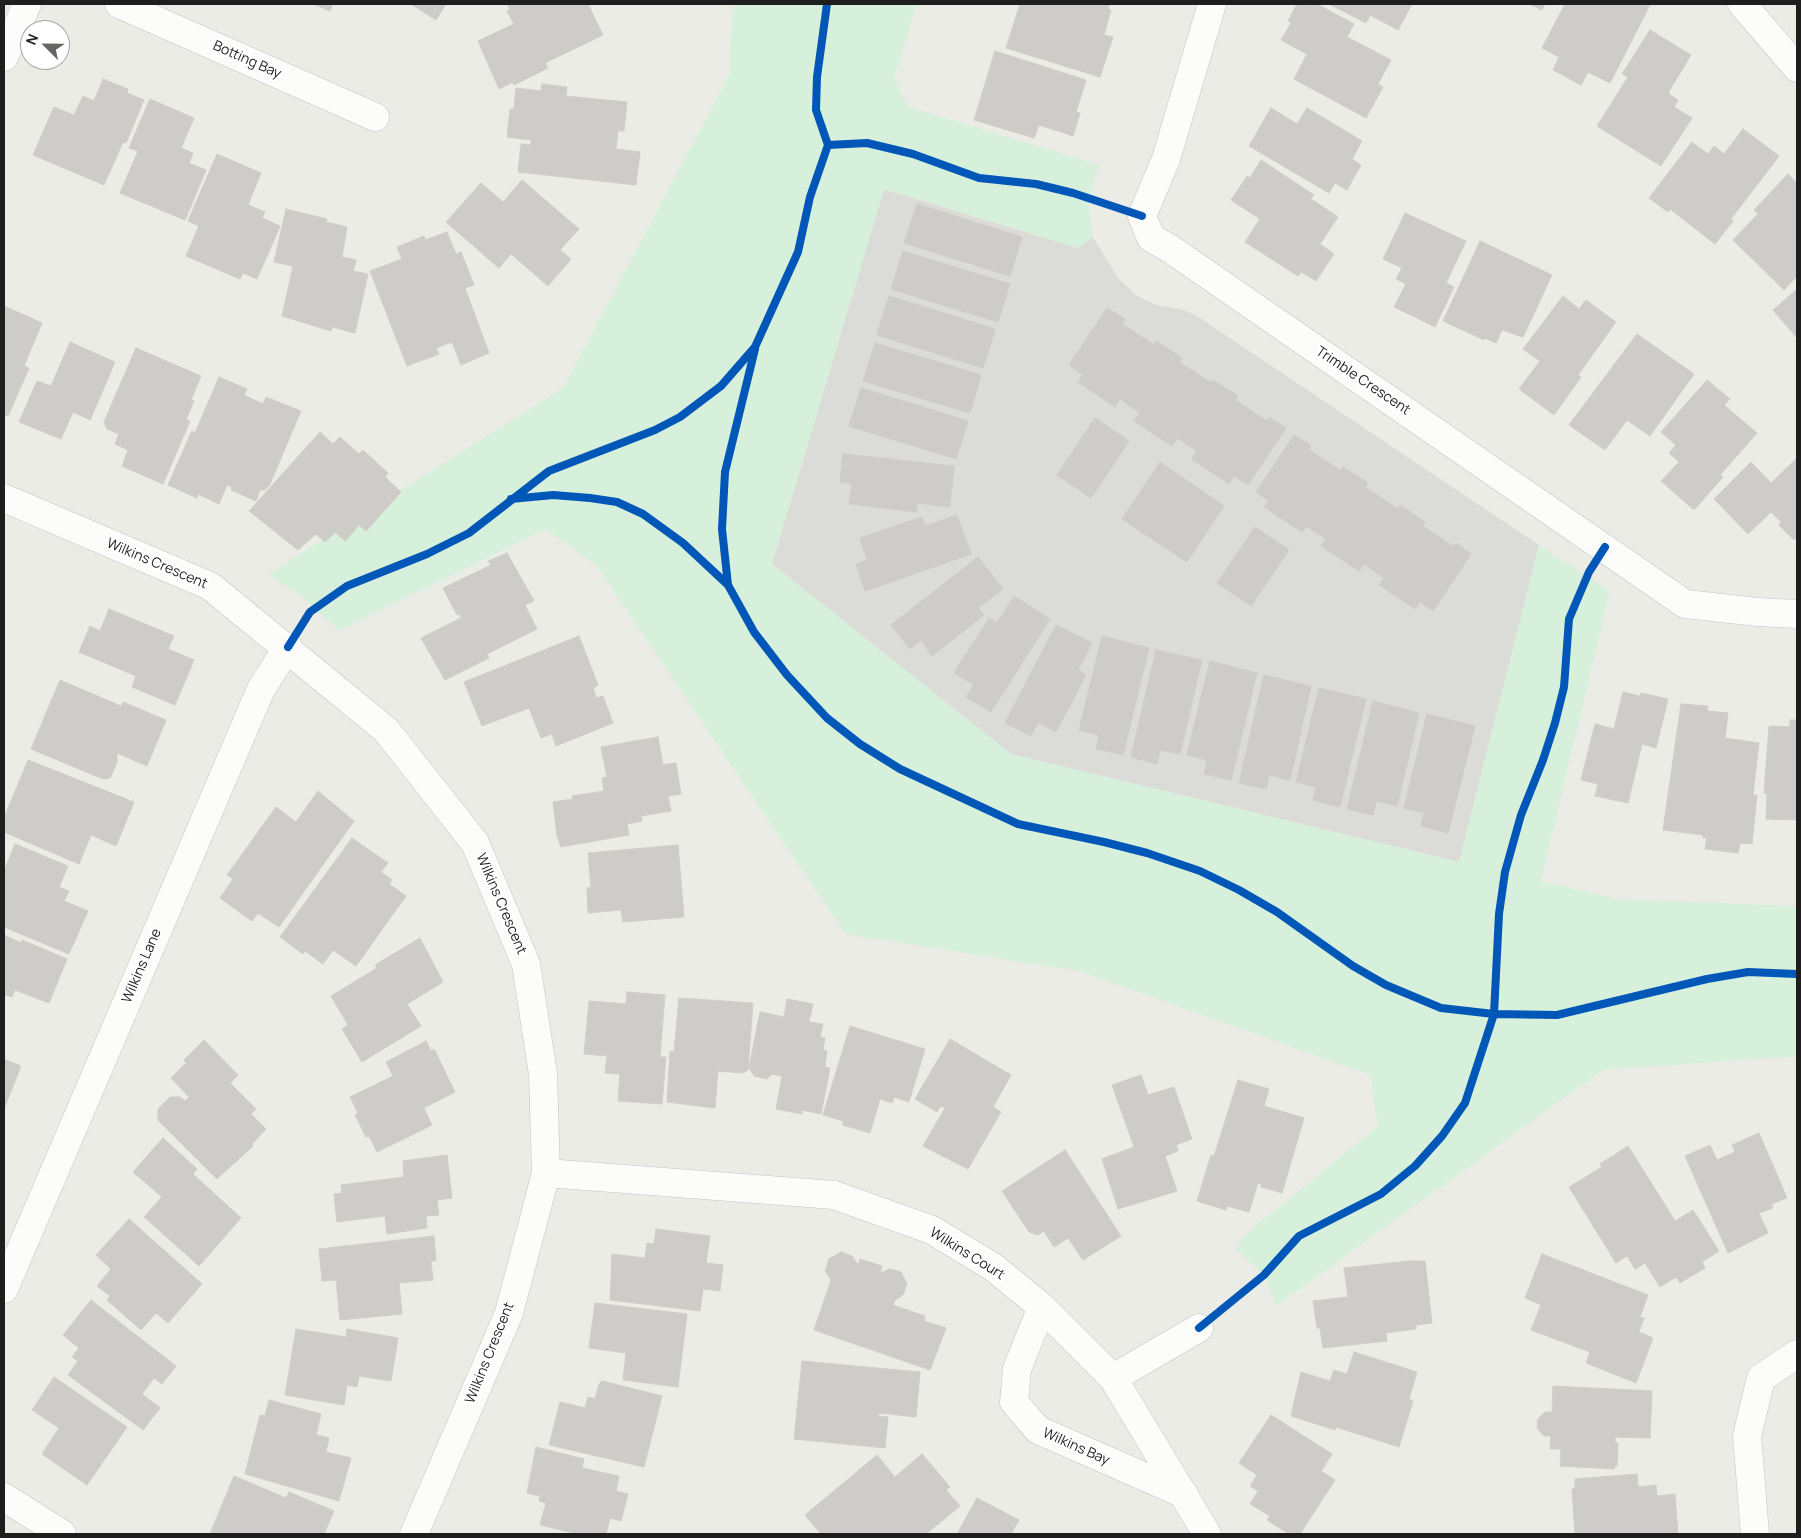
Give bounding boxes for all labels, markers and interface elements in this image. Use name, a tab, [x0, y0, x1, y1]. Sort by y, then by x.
north arrow	[20, 20, 70, 70]
text: N	[21, 31, 42, 48]
street label: Botting Bay	[210, 37, 284, 83]
street label: Trimble Crescent	[1313, 343, 1413, 419]
street label: Wilkins Crescent	[104, 535, 210, 593]
street label: Wilkins Crescent	[472, 851, 530, 957]
street label: Wilkins Lane	[119, 926, 165, 1006]
street label: Wilkins Court	[926, 1224, 1008, 1284]
street label: Wilkins Crescent	[462, 1300, 518, 1406]
street label: Wilkins Bay	[1040, 1425, 1112, 1469]

